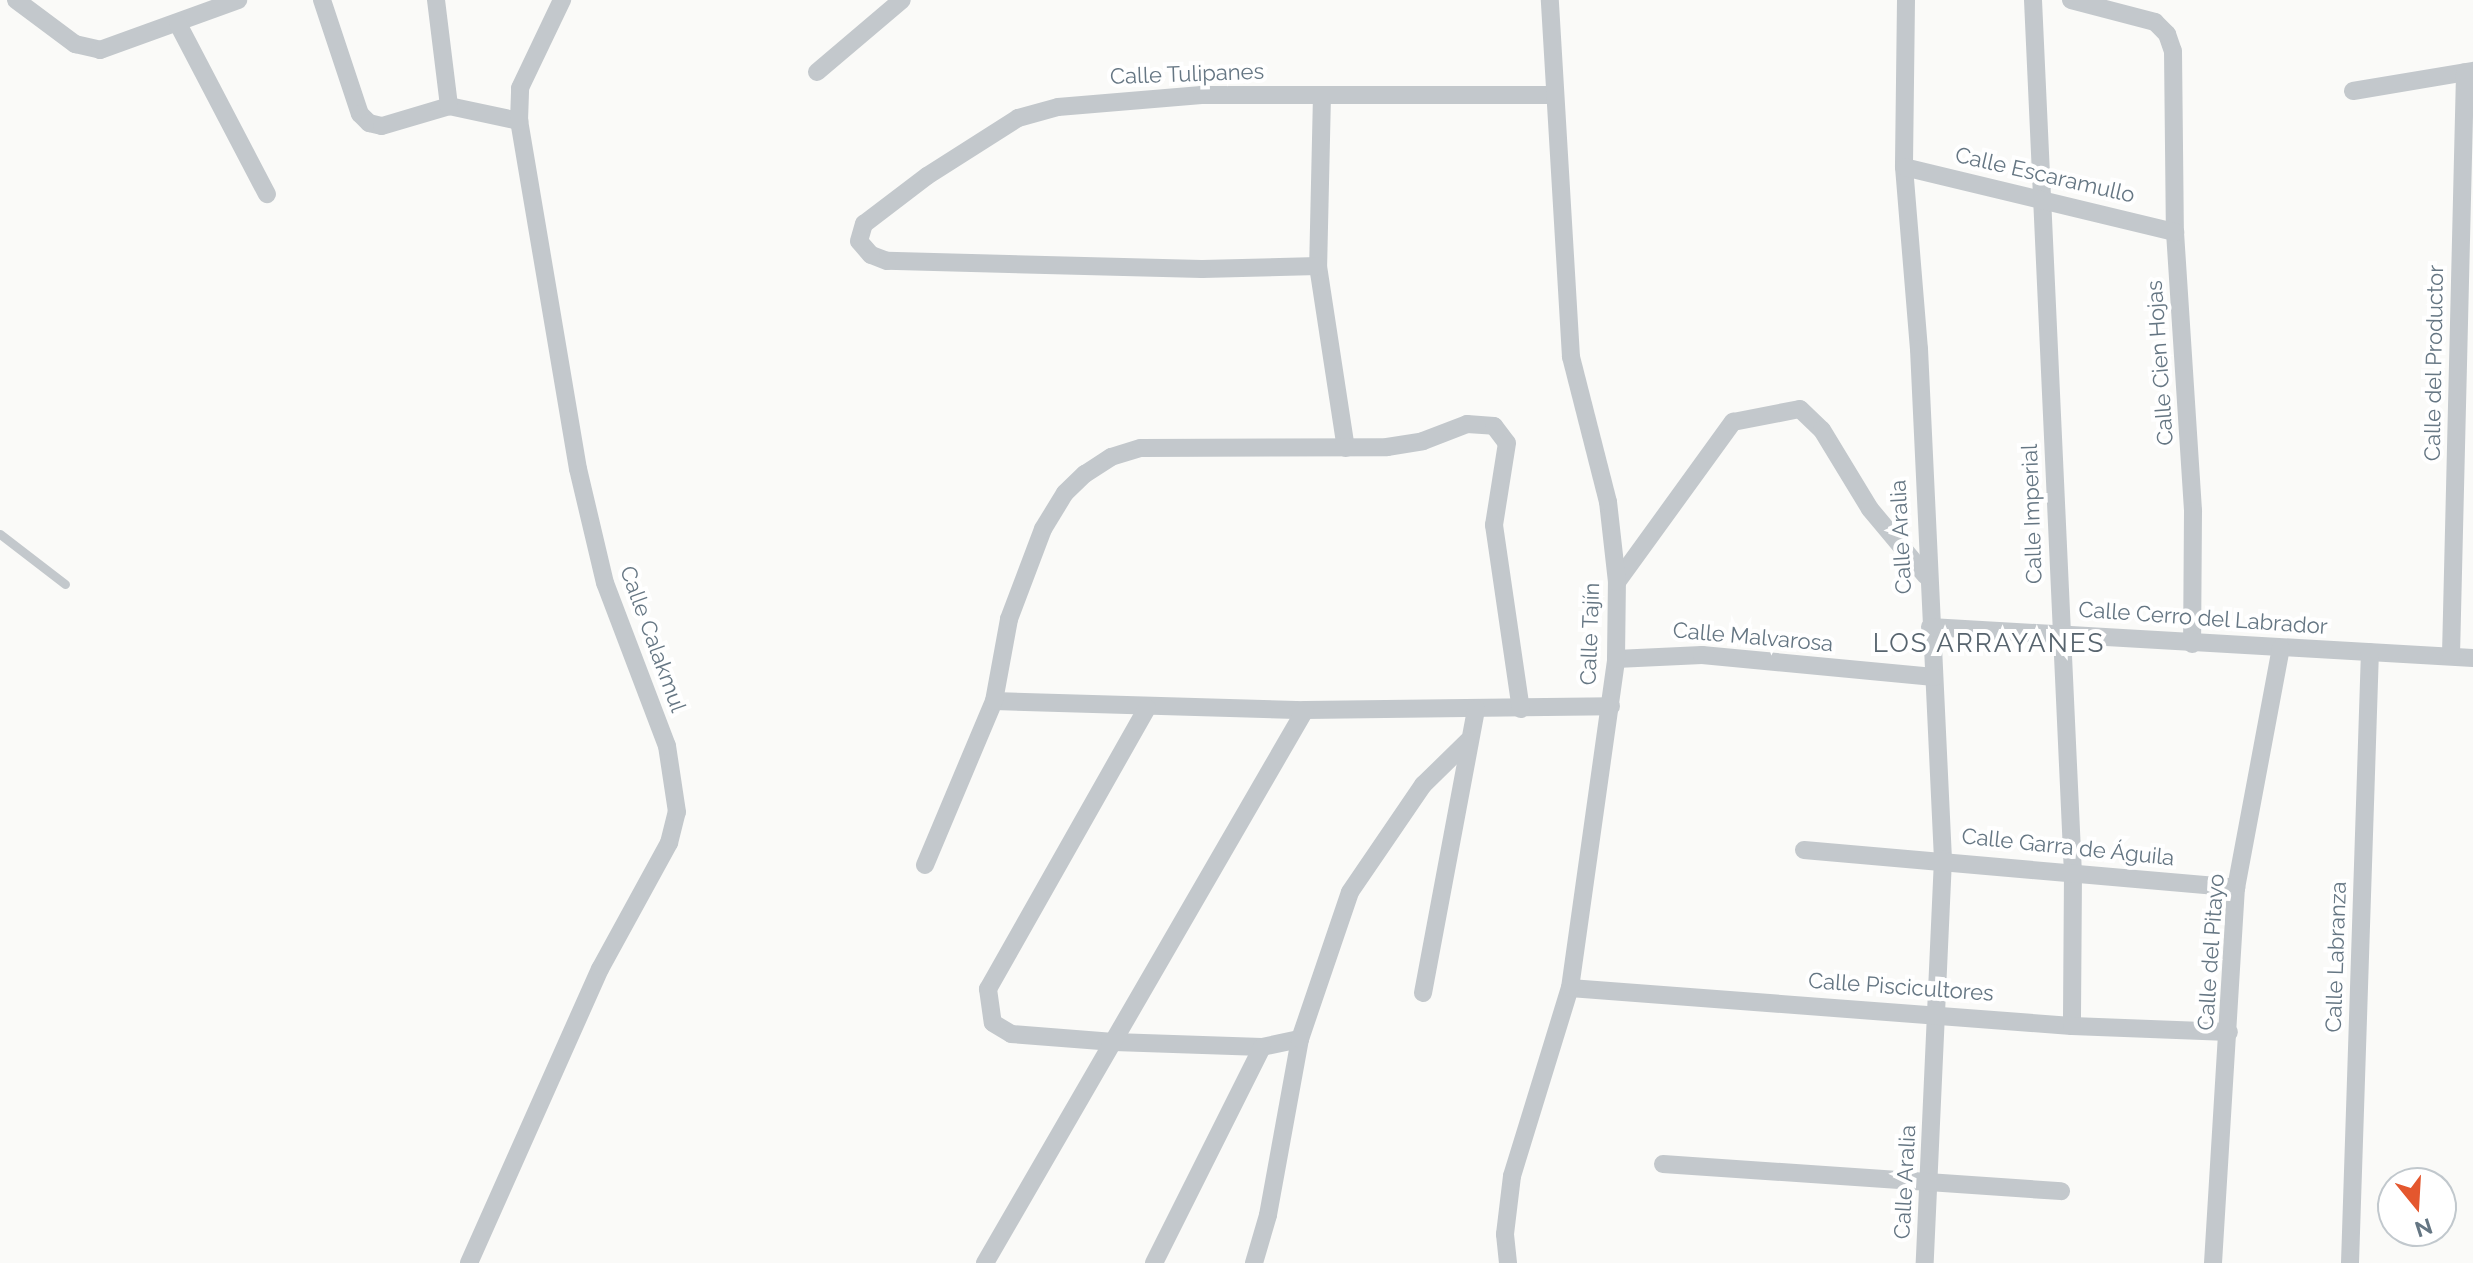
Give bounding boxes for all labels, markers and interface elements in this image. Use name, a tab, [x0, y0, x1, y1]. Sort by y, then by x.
street label: Calle Tulipanes	[1109, 58, 1265, 90]
street label: Calle Escaramullo	[1953, 141, 2137, 209]
street label: Calle del Productor	[2419, 264, 2449, 462]
street label: Calle Cien Hojas	[2141, 280, 2179, 446]
street label: Calle Imperial	[2016, 443, 2048, 585]
street label: Calle Aralia	[1885, 479, 1917, 595]
street label: Calle Calakmul	[614, 562, 692, 716]
street label: Calle Tajín	[1575, 582, 1605, 686]
street label: Calle Cerro del Labrador	[2077, 596, 2329, 640]
street label: Calle Malvarosa	[1672, 617, 1834, 657]
district label: LOS ARRAYANES	[1872, 628, 2106, 660]
street label: Calle Garra de Águila	[1960, 823, 2176, 871]
street label: Calle del Pitayo	[2192, 872, 2230, 1032]
street label: Calle Labranza	[2320, 881, 2352, 1033]
street label: Calle Piscicultores	[1807, 967, 1995, 1007]
street label: Calle Aralia	[1889, 1124, 1921, 1240]
north arrow	[2377, 1167, 2457, 1247]
text: N	[2412, 1213, 2436, 1243]

